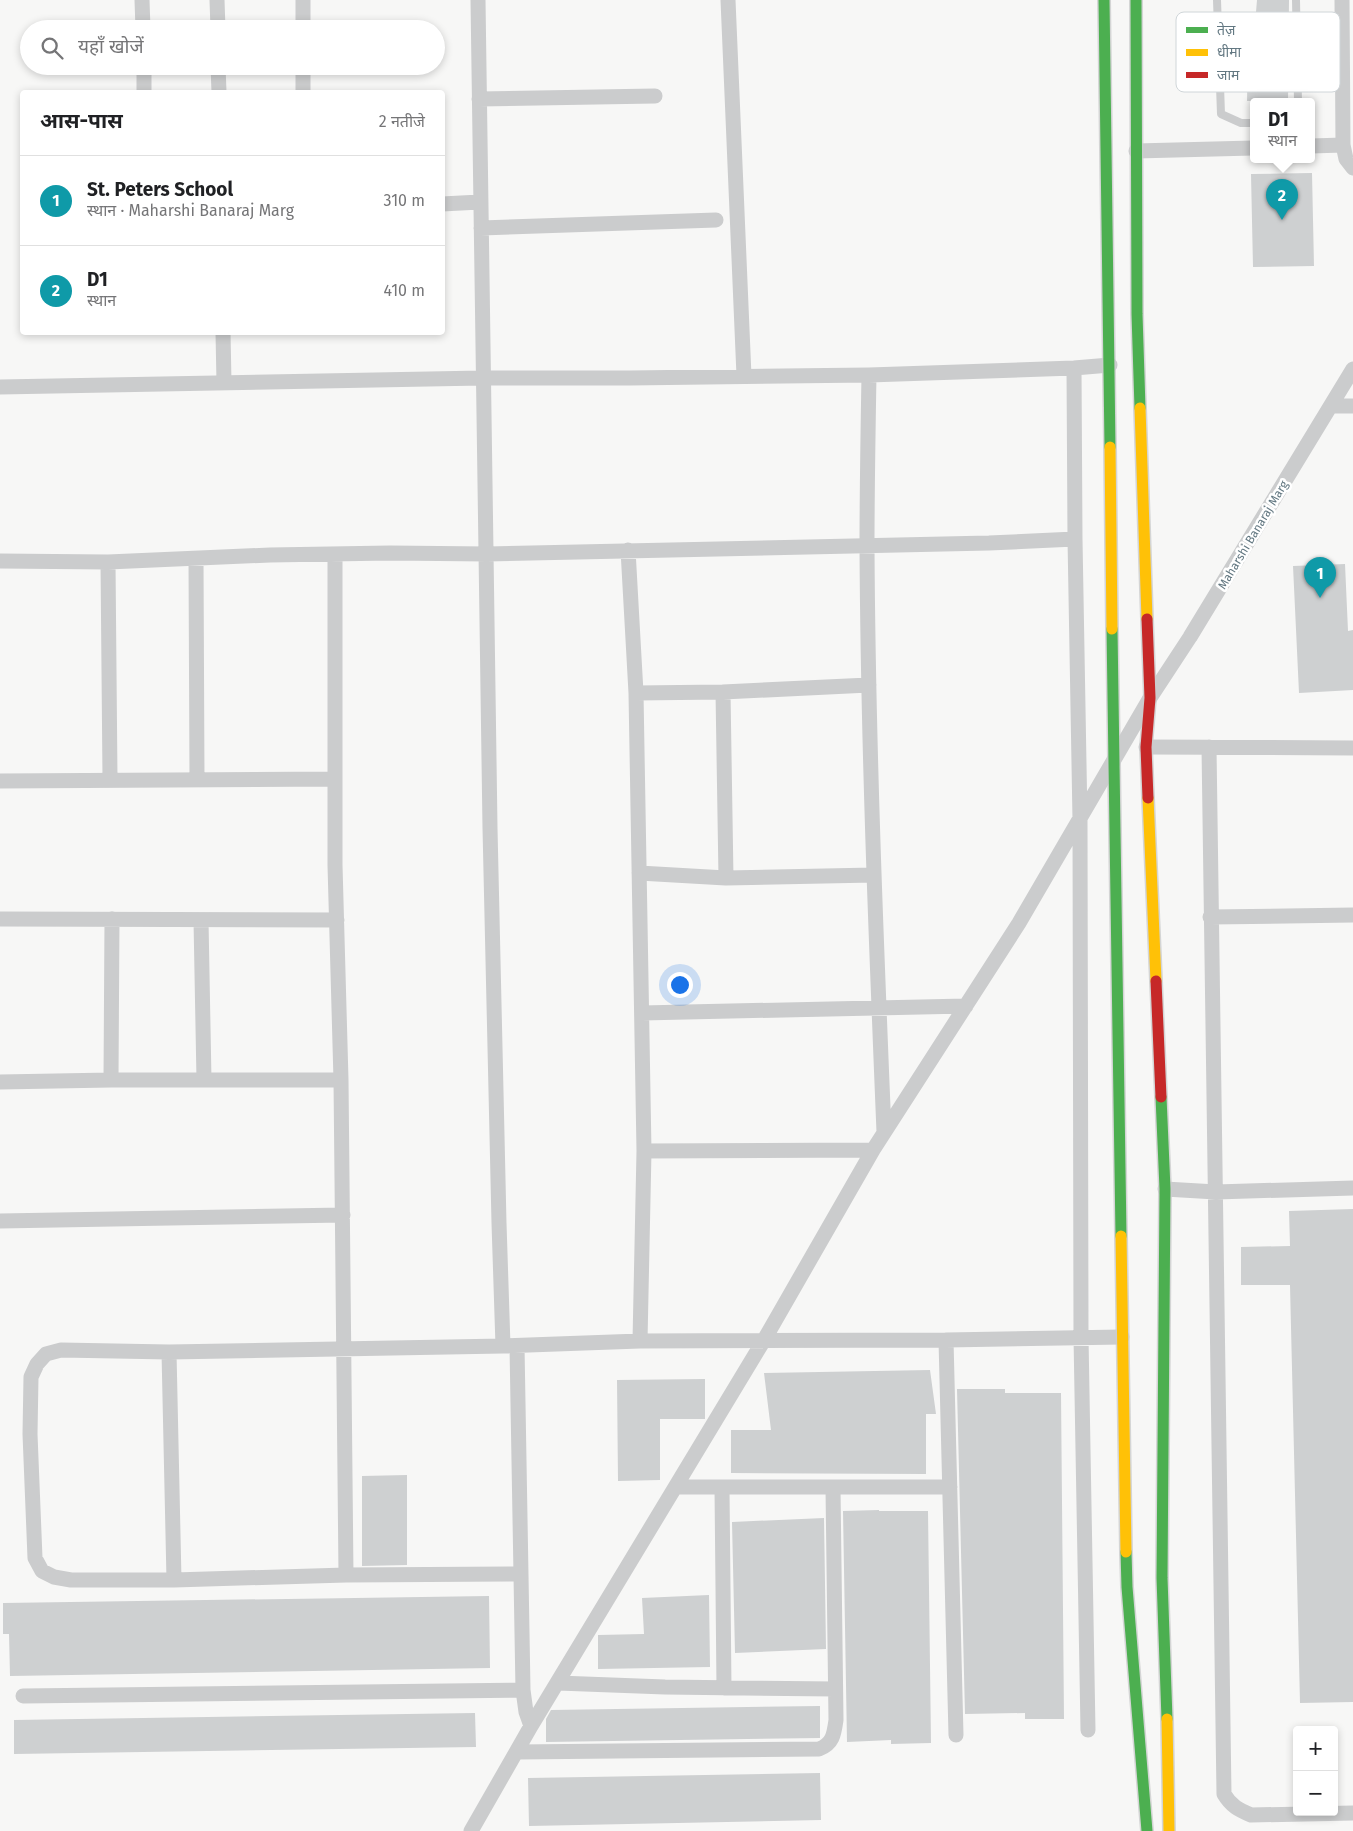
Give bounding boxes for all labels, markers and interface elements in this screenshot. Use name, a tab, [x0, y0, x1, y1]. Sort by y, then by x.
legend	[1176, 12, 1340, 92]
search box	[20, 20, 445, 75]
text: तेज़	[1217, 21, 1236, 39]
icon: search	[38, 34, 66, 62]
text: यहाँ खोजें	[78, 35, 144, 58]
text: धीमा	[1217, 44, 1242, 61]
text: जाम	[1217, 67, 1240, 84]
popup	[1250, 98, 1315, 163]
text: आस-पास	[40, 108, 123, 134]
text: D1	[1268, 108, 1289, 131]
text: 2 नतीजे	[379, 112, 425, 131]
text: स्थान	[1268, 131, 1297, 150]
text: St. Peters School	[87, 178, 233, 201]
pin: 2	[1266, 179, 1298, 220]
text: 1	[52, 191, 60, 210]
text: 310 m	[384, 191, 425, 210]
text: स्थान · Maharshi Banaraj Marg	[87, 201, 294, 220]
text: D1	[87, 268, 108, 291]
text: 2	[52, 281, 60, 300]
text: 410 m	[384, 281, 425, 300]
text: स्थान	[87, 291, 116, 310]
street label: Maharshi Banaraj Marg	[1215, 478, 1291, 592]
pin: 1	[1304, 557, 1336, 598]
your location	[667, 972, 693, 998]
map controls	[1293, 1726, 1338, 1816]
button: +	[1293, 1726, 1338, 1771]
button: −	[1293, 1771, 1338, 1816]

